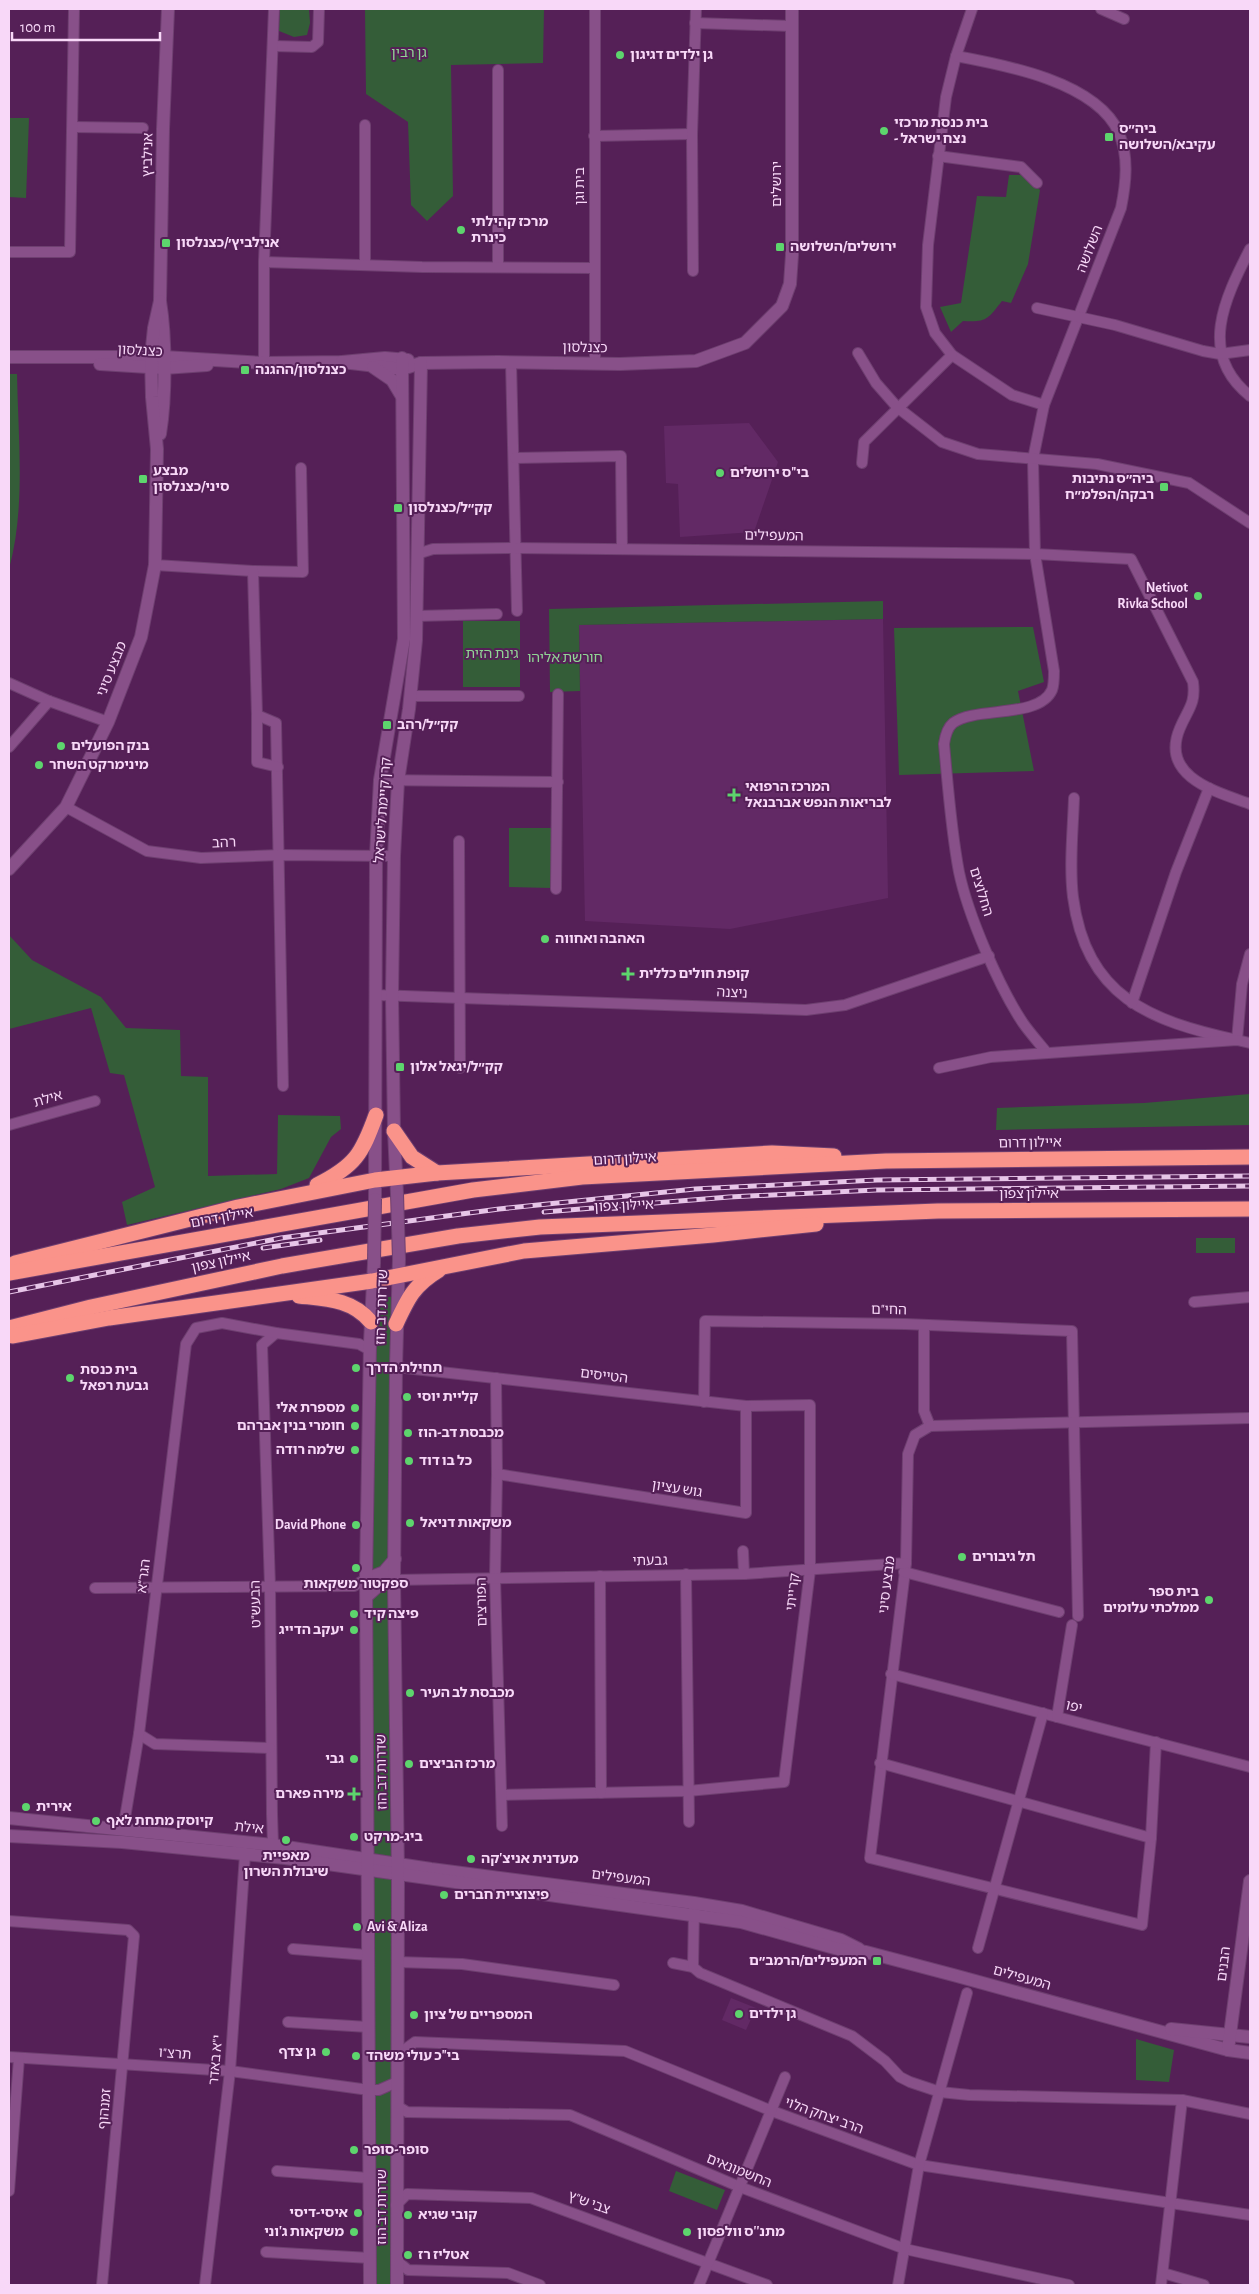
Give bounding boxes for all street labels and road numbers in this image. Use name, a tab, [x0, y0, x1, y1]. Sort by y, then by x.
street label: אנילביץ	[141, 133, 155, 177]
street label: ירושלים	[770, 161, 784, 207]
street label: בית וגן	[573, 167, 587, 205]
street label: השלושה	[1075, 223, 1105, 275]
street label: כצנלסון	[562, 341, 608, 355]
street label: כצנלסון	[117, 343, 163, 359]
street label: המעפילים	[744, 528, 804, 544]
street label: מבצע סיני	[95, 639, 129, 699]
street label: קרן קיימת לישראל	[372, 756, 394, 863]
street label: רהב	[212, 836, 236, 850]
street label: החלוצים	[967, 866, 995, 918]
street label: ניצנה	[716, 985, 748, 1001]
street label: אילת	[32, 1088, 64, 1110]
street label: איילון דרום	[998, 1135, 1062, 1151]
street label: איילון דרום	[593, 1150, 657, 1168]
street label: איילון צפון	[999, 1187, 1059, 1201]
street label: איילון צפון	[594, 1197, 654, 1215]
street label: איילון דרום	[190, 1206, 255, 1230]
street label: איילון צפון	[190, 1249, 252, 1275]
street label: שדרות דב הוז	[374, 1269, 390, 1345]
street label: החי"ם	[871, 1303, 907, 1317]
street label: הטייסים	[579, 1366, 629, 1386]
street label: גוש עציון	[651, 1478, 703, 1500]
street label: גבעתי	[632, 1554, 668, 1568]
street label: מבצע סיני	[877, 1555, 897, 1615]
street label: הגר"א	[135, 1558, 153, 1594]
street label: קרייתי	[784, 1572, 802, 1612]
street label: הפורצים	[475, 1577, 489, 1627]
street label: הבעש"ט	[249, 1580, 263, 1628]
street label: יפו	[1064, 1698, 1084, 1716]
street label: שדרות דב הוז	[374, 1734, 390, 1810]
street label: אילת	[234, 1819, 265, 1837]
street label: המעפילים	[591, 1867, 651, 1889]
street label: הבנים	[1215, 1946, 1233, 1982]
street label: המעפילים	[991, 1963, 1053, 1993]
street label: י"א באדר	[207, 2034, 225, 2086]
street label: תרצ"ו	[158, 2046, 192, 2062]
street label: זמנהוף	[96, 2088, 114, 2130]
street label: הרב יצחק הלוי	[783, 2095, 865, 2137]
street label: החשמונאים	[704, 2152, 774, 2190]
street label: שדרות דב הוז	[375, 2169, 389, 2245]
street label: צבי ש"ץ	[566, 2189, 612, 2217]

